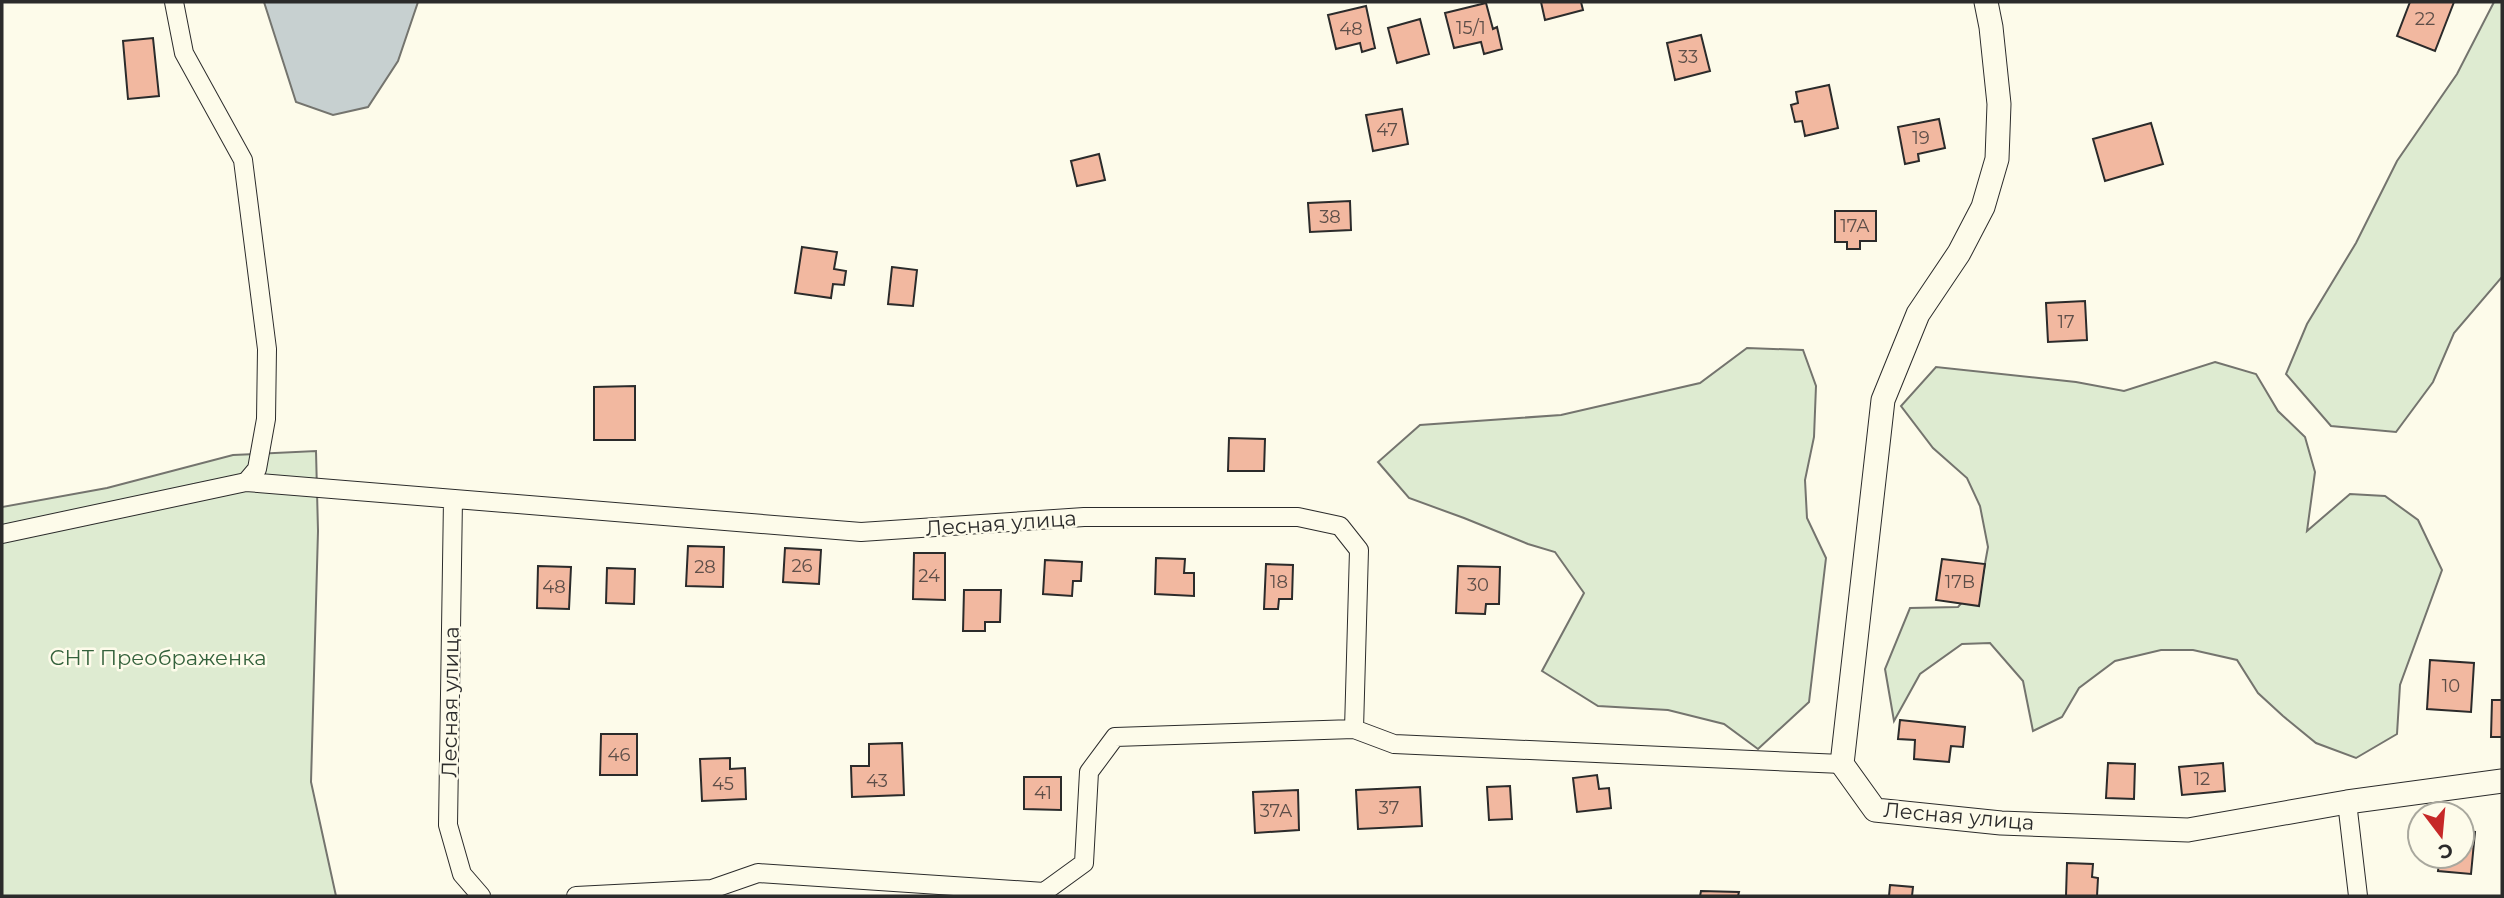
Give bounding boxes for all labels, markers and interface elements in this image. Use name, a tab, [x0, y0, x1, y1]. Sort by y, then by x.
house number: 22	[2415, 8, 2435, 30]
house number: 15/1	[1456, 17, 1486, 39]
house number: 48	[1339, 18, 1363, 40]
house number: 33	[1678, 46, 1698, 68]
house number: 47	[1376, 119, 1398, 141]
house number: 19	[1912, 127, 1930, 149]
house number: 38	[1319, 206, 1341, 228]
house number: 17А	[1840, 215, 1870, 237]
house number: 17	[2057, 311, 2075, 333]
street label: Лесная улица	[925, 505, 1077, 541]
house number: 26	[791, 555, 813, 577]
house number: 28	[694, 556, 716, 578]
house number: 24	[918, 565, 940, 587]
house number: 18	[1270, 571, 1288, 593]
house number: 17В	[1945, 571, 1975, 593]
house number: 30	[1467, 574, 1489, 596]
house number: 48	[542, 576, 566, 598]
street label: Лесная улица	[436, 626, 464, 778]
park label: СНТ Преображенка	[50, 645, 266, 670]
house number: 10	[2442, 675, 2460, 697]
house number: 46	[608, 744, 630, 766]
house number: 12	[2194, 768, 2210, 790]
house number: 43	[866, 770, 888, 792]
house number: 45	[712, 773, 734, 795]
house number: 41	[1034, 782, 1052, 804]
house number: 37	[1379, 797, 1399, 819]
street label: Лесная улица	[1882, 797, 2036, 835]
house number: 37А	[1260, 800, 1293, 822]
north arrow	[2406, 800, 2476, 870]
text: С	[2436, 838, 2455, 864]

